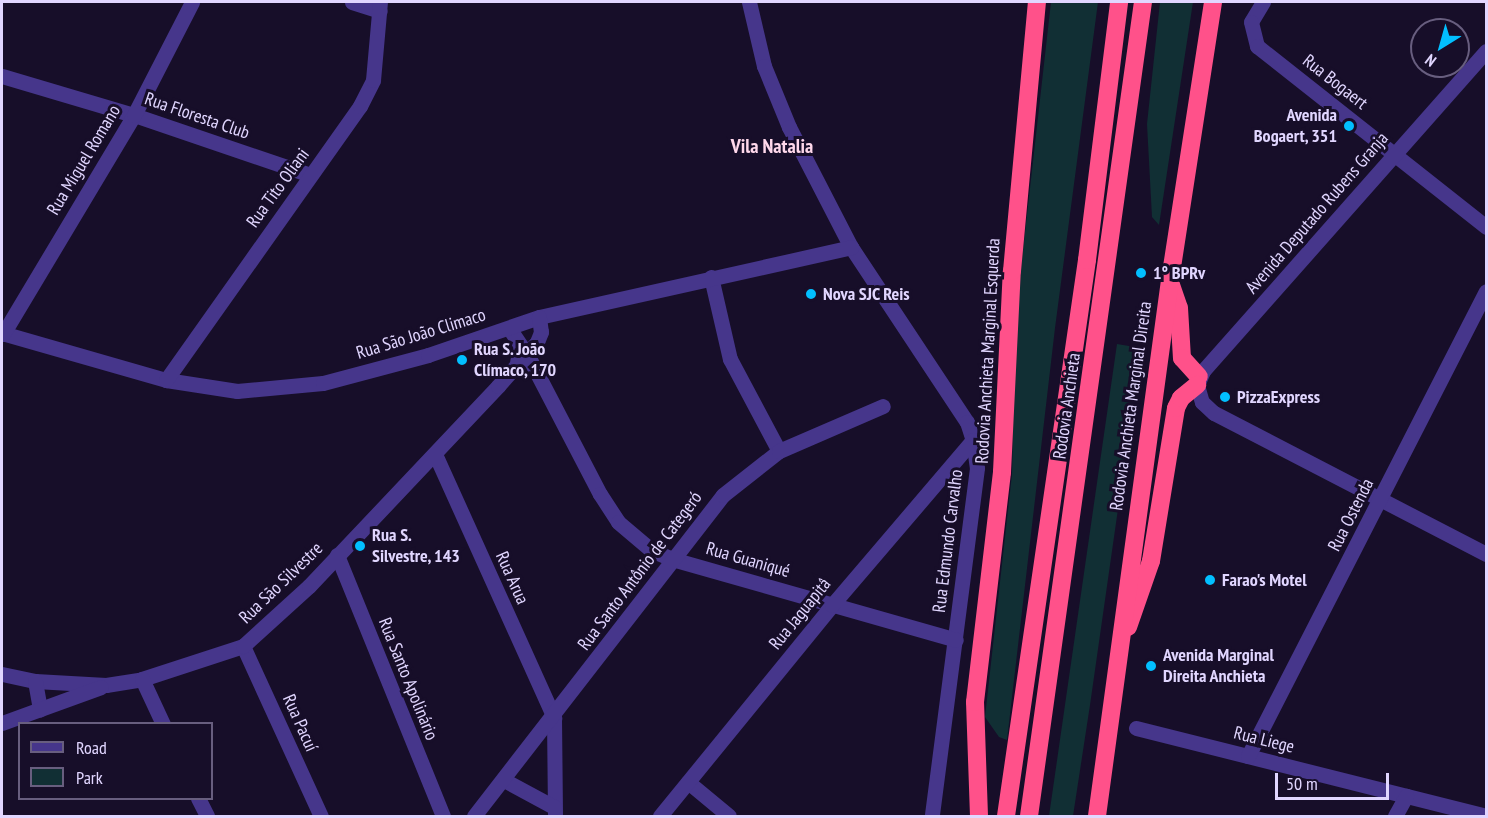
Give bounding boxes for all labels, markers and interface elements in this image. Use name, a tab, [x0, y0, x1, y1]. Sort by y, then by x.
north arrow	[1410, 18, 1470, 78]
street label: Rua Bogaert	[1298, 50, 1372, 114]
text: N	[1421, 50, 1440, 71]
street label: Rua Floresta Club	[142, 88, 252, 144]
street label: Rua Miguel Romano	[43, 101, 125, 219]
place label: Avenida Bogaert, 351	[1253, 105, 1337, 148]
marker: Avenida Bogaert, 351	[1342, 119, 1356, 133]
street label: Avenida Deputado Rubens Granja	[1241, 128, 1393, 298]
district label: Vila Natalia	[731, 134, 813, 158]
street label: Rua Tito Oliani	[242, 144, 314, 232]
street label: Rodovia Anchieta Marginal Esquerda	[971, 237, 1005, 465]
place label: 1° BPRv	[1153, 262, 1205, 284]
marker: 1° BPRv	[1134, 266, 1148, 280]
place label: Nova SJC Reis	[823, 283, 910, 305]
marker: Nova SJC Reis	[804, 287, 818, 301]
street label: Rodovia Anchieta Marginal Direita	[1106, 300, 1156, 512]
street label: Rua São João Climaco	[354, 304, 488, 364]
place label: Rua S. João Clímaco, 170	[474, 339, 557, 382]
street label: Rodovia Anchieta	[1049, 351, 1085, 461]
marker: Rua S. João Clímaco, 170	[455, 353, 469, 367]
place label: PizzaExpress	[1237, 386, 1320, 408]
marker: PizzaExpress	[1218, 390, 1232, 404]
street label: Rua Edmundo Carvalho	[929, 468, 967, 614]
street label: Rua Ostenda	[1324, 475, 1378, 555]
street label: Rua Santo Antônio de Categeró	[573, 487, 707, 655]
place label: Rua S. Silvestre, 143	[372, 525, 461, 568]
street label: Rua São Silvestre	[235, 538, 327, 628]
street label: Rua Guaniqué	[704, 538, 792, 582]
marker: Rua S. Silvestre, 143	[353, 539, 367, 553]
street label: Rua Arua	[491, 548, 533, 608]
place label: Farao's Motel	[1222, 569, 1307, 591]
marker: Farao's Motel	[1203, 573, 1217, 587]
street label: Rua Jaguapitâ	[765, 574, 835, 654]
street label: Rua Santo Apolinário	[374, 614, 442, 744]
place label: Avenida Marginal Direita Anchieta	[1163, 645, 1274, 688]
marker: Avenida Marginal Direita Anchieta	[1144, 659, 1158, 673]
street label: Rua Pacuí	[278, 691, 322, 755]
legend	[18, 722, 213, 800]
street label: Rua Liege	[1232, 722, 1296, 758]
text: Road	[76, 736, 107, 759]
scale bar	[1278, 761, 1392, 799]
text: Park	[76, 766, 103, 789]
text: 50 m	[1286, 772, 1318, 795]

